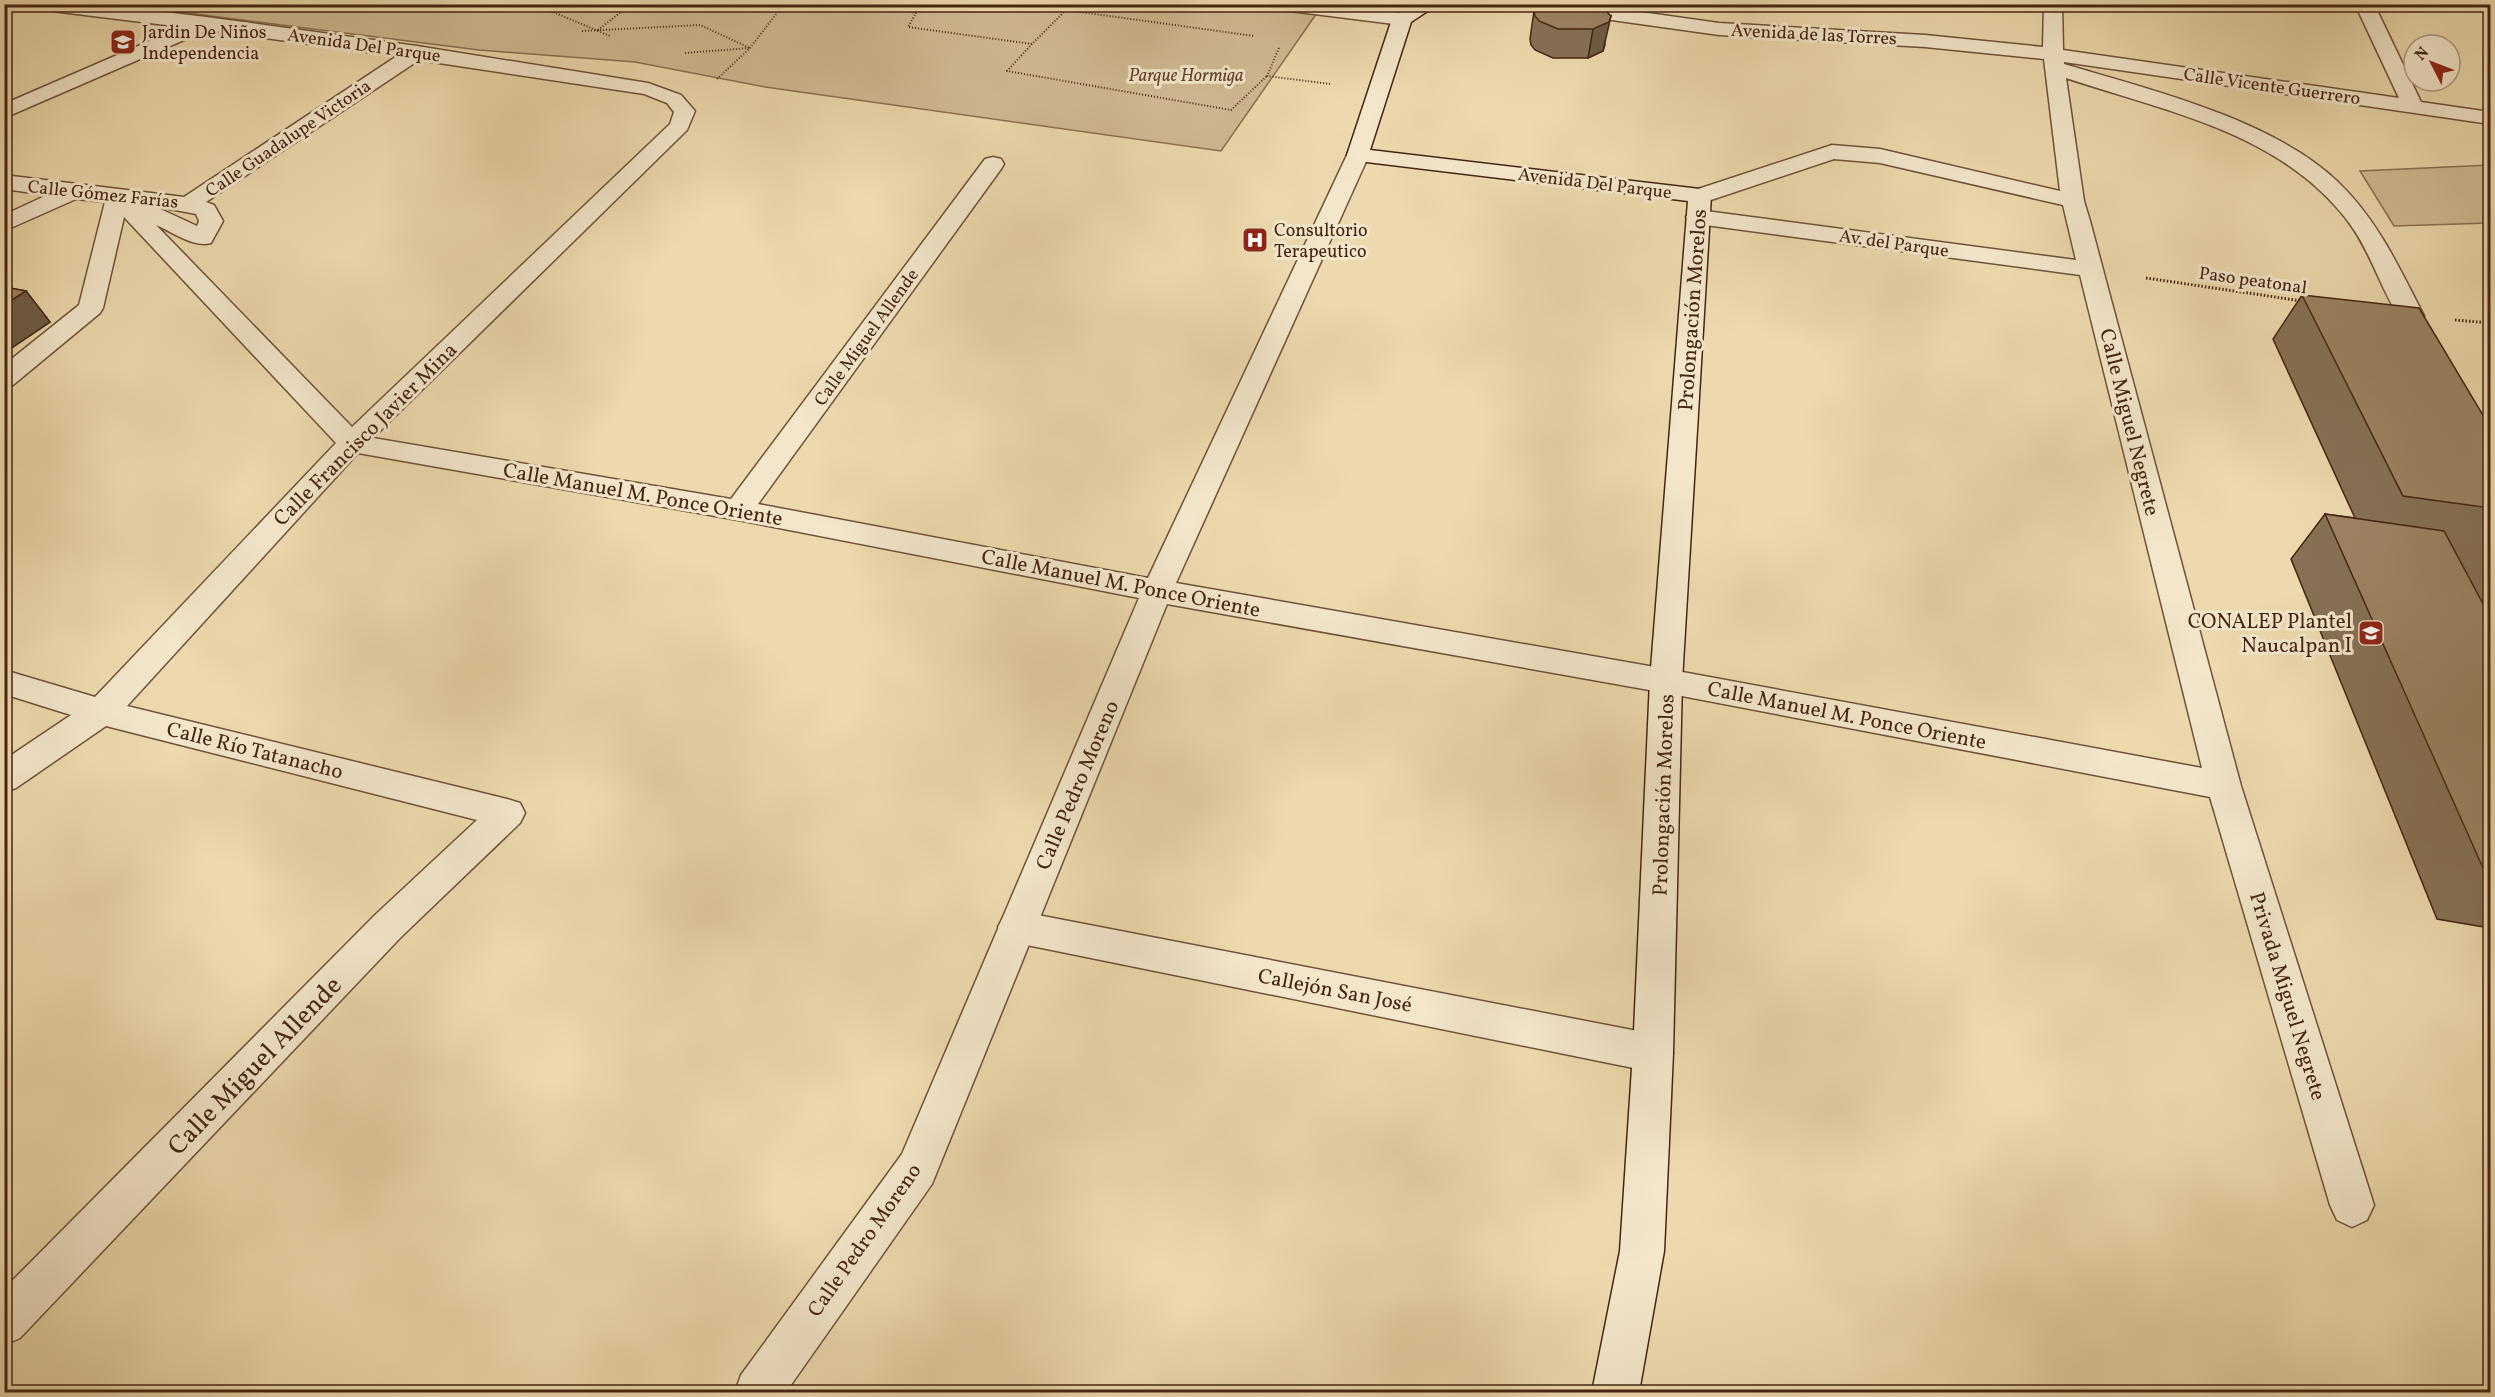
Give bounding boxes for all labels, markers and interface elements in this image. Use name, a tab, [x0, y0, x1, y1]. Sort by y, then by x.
street label: Avenida de las Torres	[1730, 19, 1897, 52]
place label: Jardin De Niños Independencia	[142, 21, 266, 67]
street label: Avenida Del Parque	[286, 23, 442, 70]
school or university icon: Jardin De Niños Independencia	[108, 27, 138, 57]
north arrow	[2402, 33, 2462, 93]
text: N	[2410, 42, 2435, 66]
street label: Calle Vicente Guerrero	[2182, 63, 2362, 112]
park label: Parque Hormiga	[1128, 64, 1244, 89]
street label: Calle Guadalupe Victoria	[201, 74, 377, 204]
street label: Avenida Del Parque	[1517, 163, 1673, 206]
street label: Calle Gómez Farías	[26, 175, 179, 216]
street label: Prolongación Morelos	[1672, 208, 1715, 412]
place label: Consultorio Terapeutico	[1274, 219, 1368, 265]
street label: Av. del Parque	[1837, 224, 1950, 265]
hospital icon: Consultorio Terapeutico	[1240, 225, 1270, 255]
street label: Paso peatonal	[2197, 262, 2308, 301]
street label: Calle Miguel Allende	[809, 264, 926, 412]
street label: Calle Miguel Negrete	[2091, 326, 2166, 519]
street label: Calle Francisco Javier Mina	[268, 337, 464, 533]
street label: Calle Manuel M. Ponce Oriente	[501, 457, 785, 534]
street label: Calle Manuel M. Ponce Oriente	[979, 543, 1263, 626]
place label: CONALEP Plantel Naucalpan I	[2188, 608, 2352, 661]
school or university icon: CONALEP Plantel Naucalpan I	[2356, 618, 2386, 648]
street label: Calle Manuel M. Ponce Oriente	[1705, 675, 1989, 758]
street label: Prolongación Morelos	[1646, 693, 1683, 897]
street label: Calle Pedro Moreno	[1030, 696, 1127, 875]
street label: Calle Río Tatanacho	[163, 716, 346, 787]
street label: Privada Miguel Negrete	[2241, 889, 2332, 1104]
street label: Callejón San José	[1255, 962, 1414, 1021]
street label: Calle Miguel Allende	[160, 969, 351, 1164]
street label: Calle Pedro Moreno	[801, 1158, 929, 1323]

